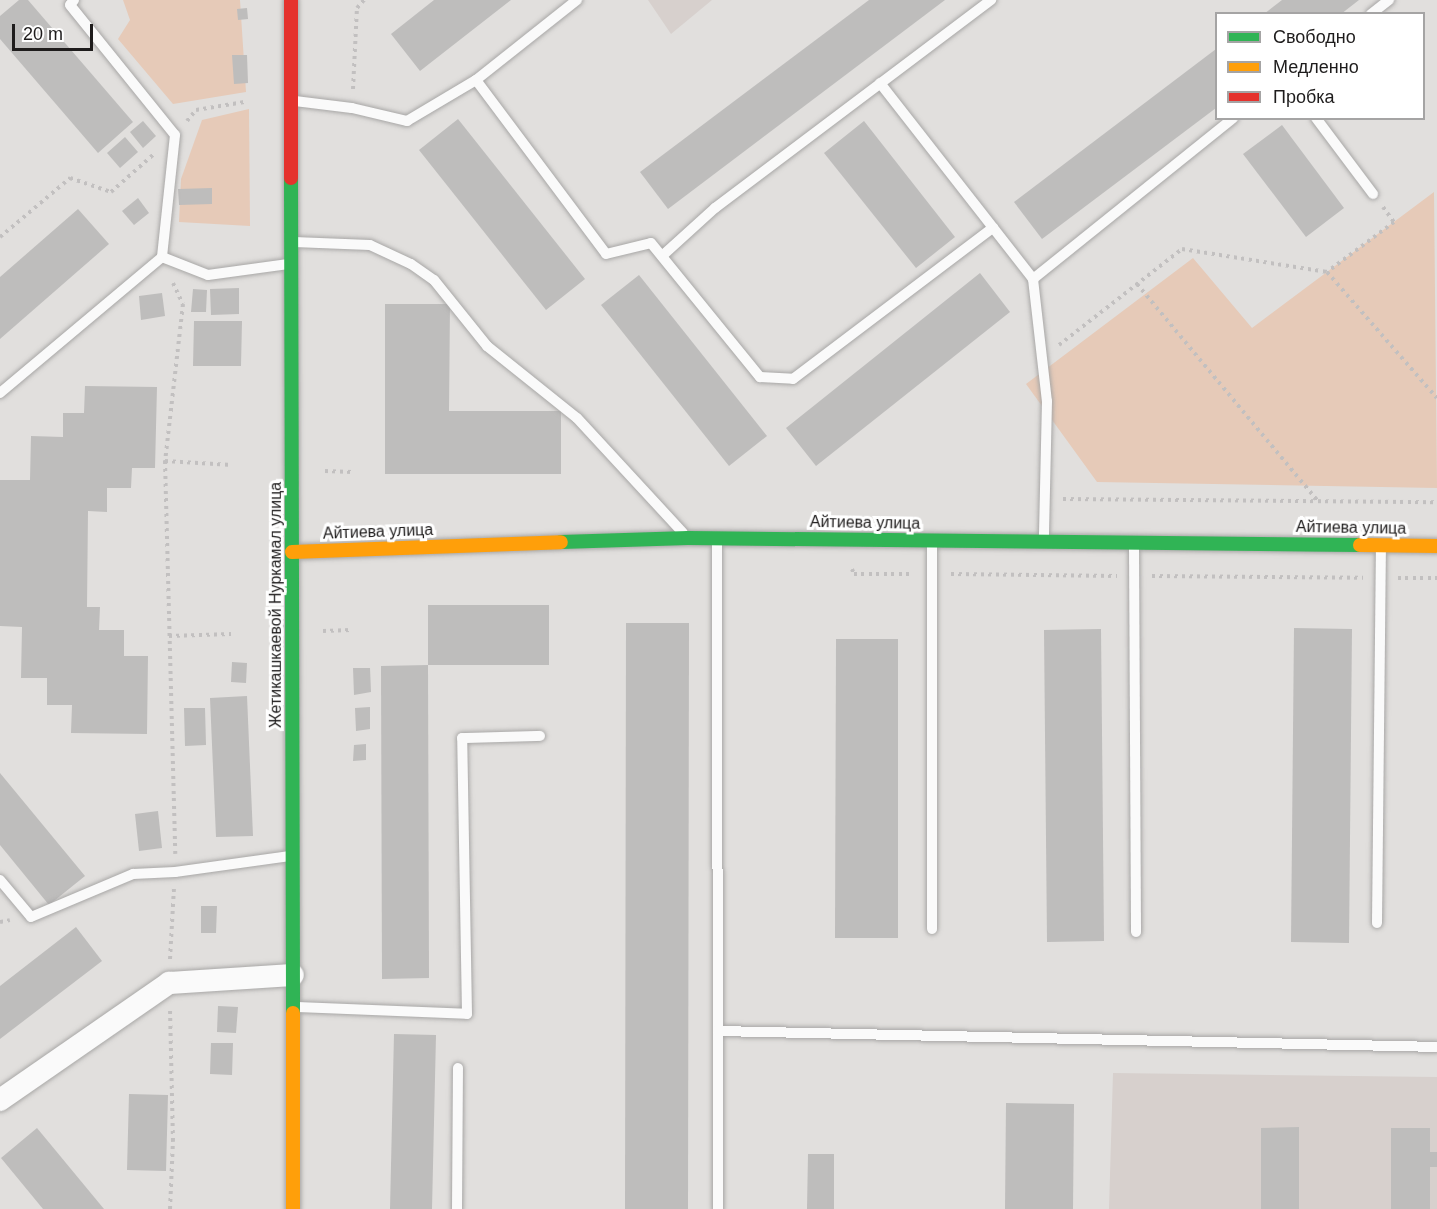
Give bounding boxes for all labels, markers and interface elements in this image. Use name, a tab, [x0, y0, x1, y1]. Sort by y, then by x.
scale bar	[15, 12, 96, 50]
legend	[1215, 12, 1425, 120]
text: 20 m	[23, 24, 63, 44]
text: Свободно	[1273, 27, 1356, 47]
text: Медленно	[1273, 57, 1359, 77]
text: Пробка	[1273, 87, 1335, 107]
street label: Жетикашкаевой Нуркамал улица	[266, 482, 286, 728]
street label: Айтиева улица	[810, 512, 920, 534]
street label: Айтиева улица	[1296, 517, 1406, 539]
street label: Айтиева улица	[322, 520, 434, 544]

